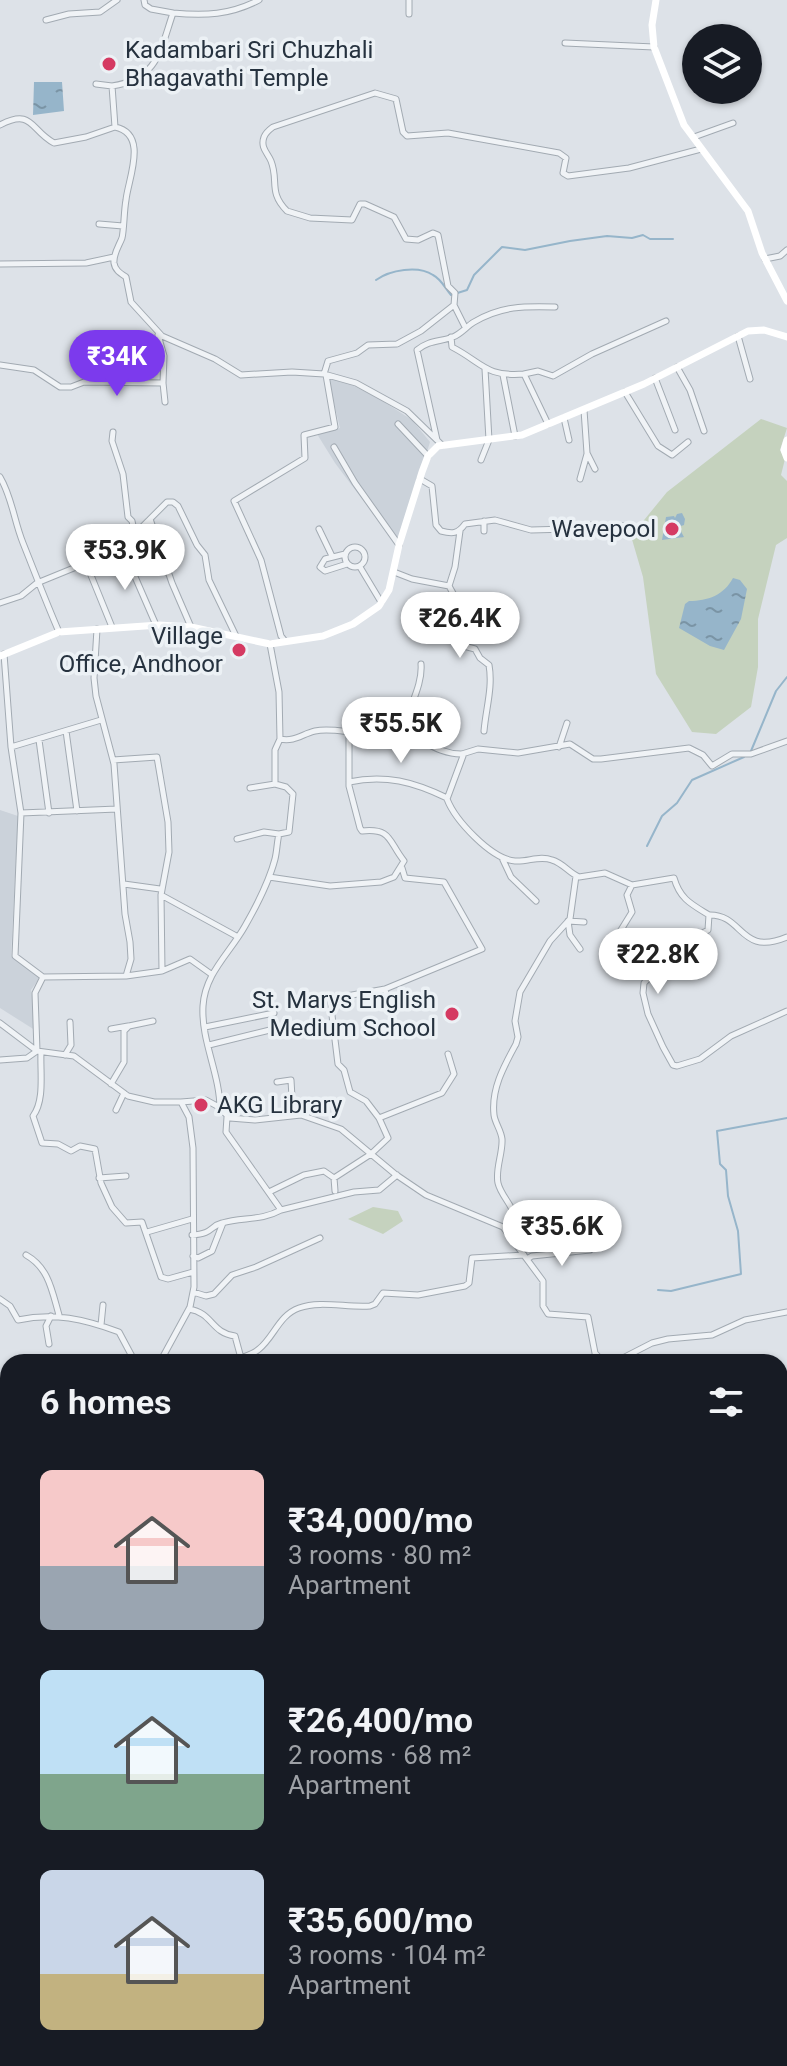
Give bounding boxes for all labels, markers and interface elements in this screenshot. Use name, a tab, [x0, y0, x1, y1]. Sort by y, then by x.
map controls	[682, 24, 762, 104]
button: layers	[682, 24, 762, 104]
place label: Kadambari Sri Chuzhali Bhagavathi Temple	[125, 36, 373, 92]
marker: Kadambari Sri Chuzhali Bhagavathi Temple	[100, 55, 118, 73]
pin: ₹34K	[70, 330, 164, 398]
text: ₹34K	[87, 341, 147, 371]
place label: Wavepool	[551, 515, 656, 543]
marker: Wavepool	[663, 520, 681, 538]
pin: ₹53.9K	[60, 524, 190, 592]
text: ₹53.9K	[84, 535, 166, 565]
pin: ₹26.4K	[395, 592, 525, 660]
text: ₹26.4K	[419, 603, 501, 633]
place label: Village Office, Andhoor	[59, 622, 223, 678]
marker: Village Office, Andhoor	[230, 641, 248, 659]
pin: ₹55.5K	[336, 697, 466, 765]
text: ₹55.5K	[360, 708, 442, 738]
pin: ₹22.8K	[593, 928, 723, 996]
text: ₹22.8K	[617, 939, 699, 969]
place label: St. Marys English Medium School	[252, 986, 436, 1042]
marker: St. Marys English Medium School	[443, 1005, 461, 1023]
place label: AKG Library	[217, 1091, 343, 1119]
marker: AKG Library	[192, 1096, 210, 1114]
pin: ₹35.6K	[497, 1200, 627, 1268]
text: ₹35.6K	[521, 1211, 603, 1241]
icon: filters	[704, 1380, 748, 1424]
text: 6 homes	[40, 1382, 171, 1422]
text: ₹34,000/mo	[288, 1500, 473, 1540]
icon: home	[104, 1502, 200, 1598]
text: 3 rooms · 80 m²	[288, 1540, 471, 1570]
text: Apartment	[288, 1570, 411, 1600]
text: ₹26,400/mo	[288, 1700, 473, 1740]
icon: home	[104, 1702, 200, 1798]
text: 2 rooms · 68 m²	[288, 1740, 471, 1770]
text: Apartment	[288, 1770, 411, 1800]
text: ₹35,600/mo	[288, 1900, 473, 1940]
icon: home	[104, 1902, 200, 1998]
text: 3 rooms · 104 m²	[288, 1940, 486, 1970]
text: Apartment	[288, 1970, 411, 2000]

